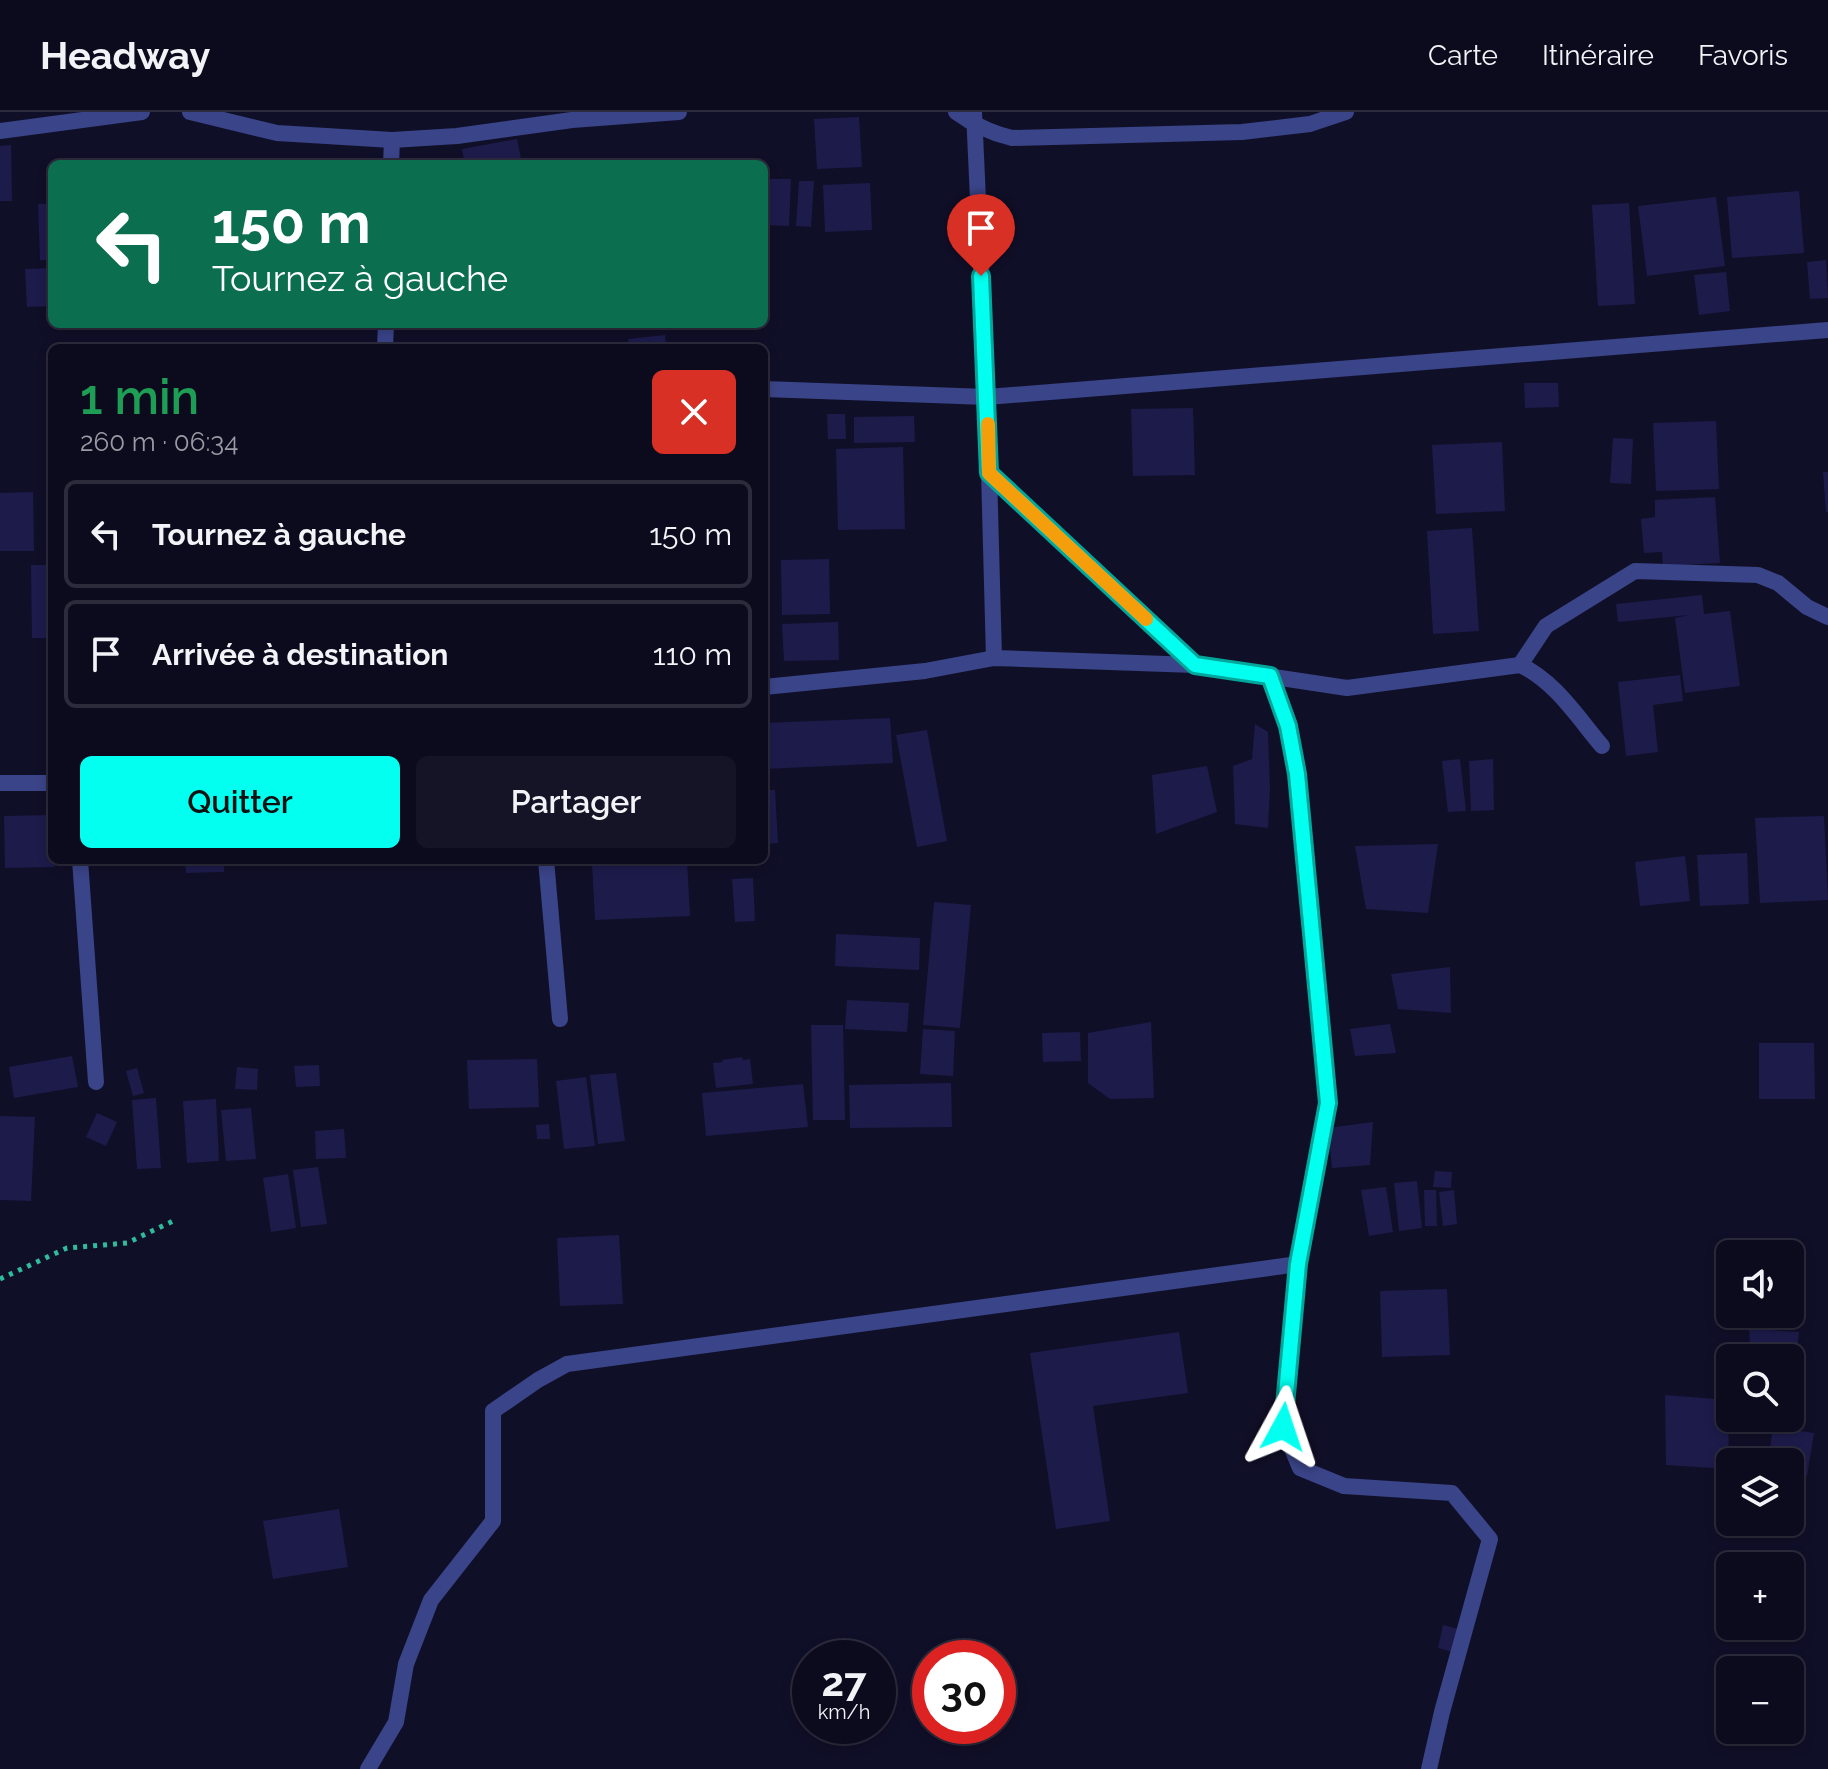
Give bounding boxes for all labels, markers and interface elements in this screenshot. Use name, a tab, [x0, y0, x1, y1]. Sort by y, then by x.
text: Headway	[40, 33, 210, 78]
text: Carte	[1428, 39, 1498, 72]
text: Itinéraire	[1542, 39, 1654, 72]
text: Favoris	[1698, 39, 1788, 72]
text: 150 m	[212, 190, 371, 256]
icon: left	[80, 192, 184, 296]
pin	[947, 194, 1015, 276]
icon: arrive	[959, 206, 1003, 250]
text: Tournez à gauche	[212, 257, 508, 299]
text: 1 min	[80, 369, 199, 425]
button: close	[652, 370, 736, 454]
text: 260 m · 06:34	[80, 427, 238, 457]
icon: left	[84, 512, 128, 556]
text: Tournez à gauche	[152, 517, 406, 552]
text: 150 m	[649, 517, 732, 552]
icon: arrive	[84, 632, 128, 676]
text: Arrivée à destination	[152, 637, 448, 672]
text: 110 m	[653, 637, 732, 672]
button: Quitter	[80, 756, 400, 848]
button: Partager	[416, 756, 736, 848]
map controls	[1716, 1240, 1804, 1744]
button: sound	[1716, 1240, 1804, 1328]
button: search	[1716, 1344, 1804, 1432]
position arrow	[1241, 1385, 1325, 1469]
button: layers	[1716, 1448, 1804, 1536]
button: +	[1716, 1552, 1804, 1640]
speed limit sign: 30	[912, 1640, 1016, 1744]
button: −	[1716, 1656, 1804, 1744]
text: 27	[821, 1658, 866, 1705]
text: km/h	[818, 1700, 870, 1724]

